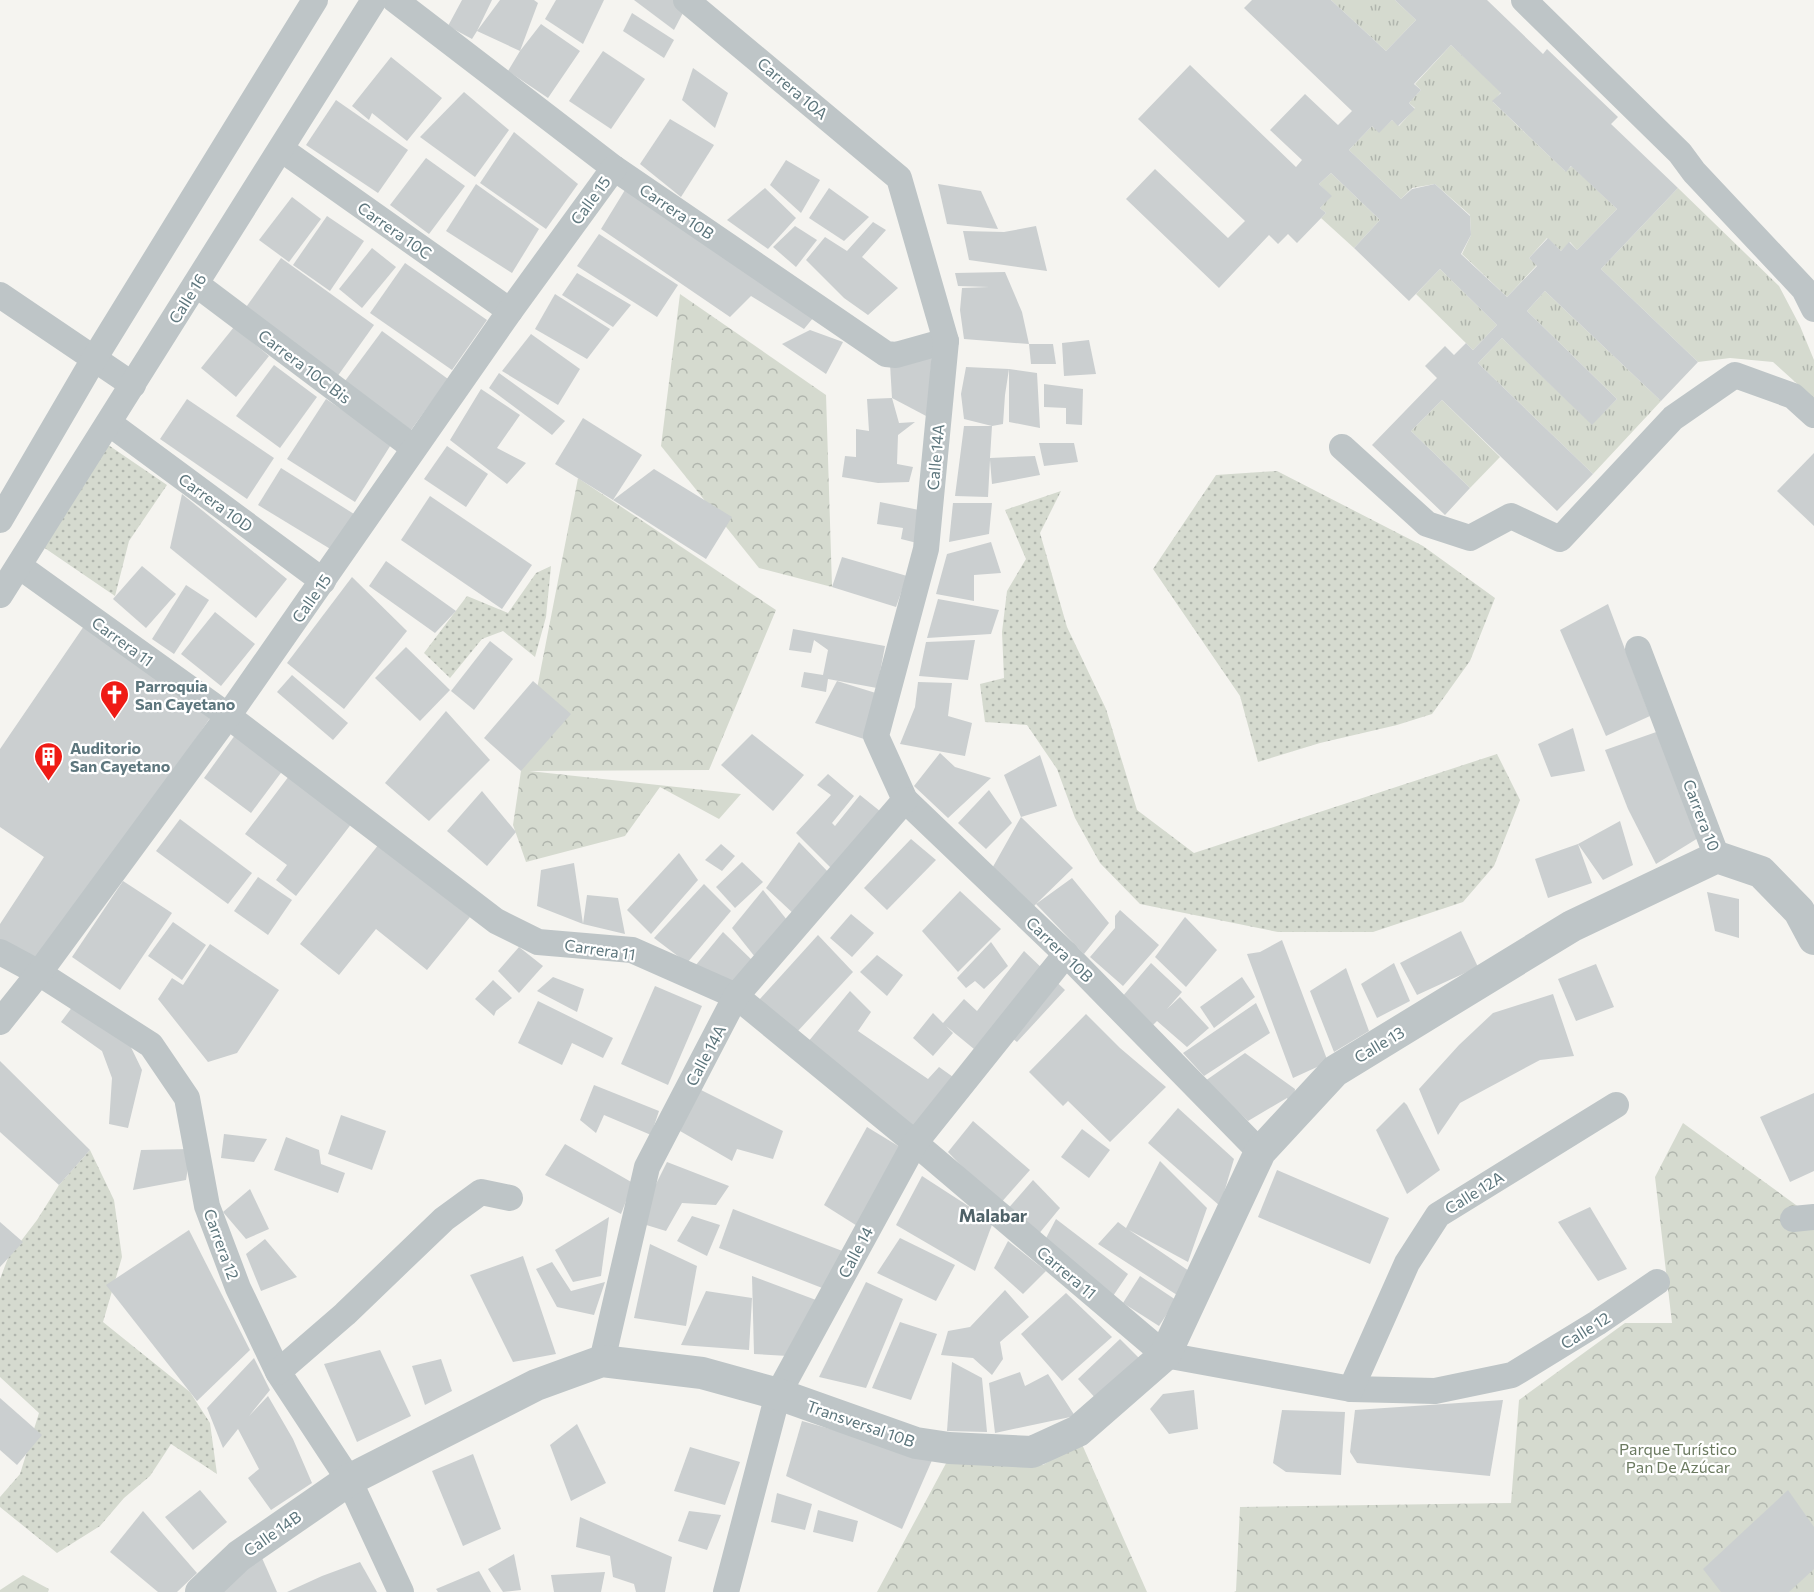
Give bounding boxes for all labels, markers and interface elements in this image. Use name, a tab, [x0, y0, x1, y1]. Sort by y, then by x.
street label: Carrera 10A	[754, 53, 832, 123]
street label: Calle 15	[566, 172, 614, 228]
street label: Carrera 10B	[636, 179, 718, 243]
street label: Carrera 10C	[354, 198, 436, 263]
street label: Calle 16	[164, 269, 210, 327]
street label: Carrera 10C Bis	[255, 325, 355, 407]
street label: Calle 14A	[923, 423, 947, 491]
street label: Carrera 10D	[175, 469, 257, 535]
street label: Calle 15	[287, 570, 335, 626]
street label: Carrera 11	[88, 612, 158, 670]
place label: Parroquia San Cayetano	[135, 676, 236, 713]
church icon: Parroquia San Cayetano	[98, 678, 130, 720]
place label: Auditorio San Cayetano	[70, 738, 171, 775]
building icon: Auditorio San Cayetano	[33, 740, 65, 782]
street label: Carrera 10	[1680, 776, 1724, 854]
street label: Carrera 10B	[1023, 912, 1097, 986]
street label: Carrera 11	[563, 935, 637, 963]
street label: Calle 14A	[681, 1021, 729, 1089]
street label: Calle 13	[1351, 1022, 1407, 1066]
street label: Calle 12A	[1441, 1167, 1507, 1217]
district label: Malabar	[959, 1204, 1028, 1226]
street label: Carrera 12	[200, 1206, 244, 1282]
street label: Calle 14	[834, 1223, 877, 1281]
street label: Carrera 11	[1033, 1242, 1101, 1302]
street label: Calle 12	[1557, 1307, 1613, 1353]
street label: Transversal 10B	[805, 1396, 917, 1450]
park label: Parque Turístico Pan De Azúcar	[1619, 1439, 1737, 1476]
street label: Calle 14B	[240, 1506, 304, 1560]

